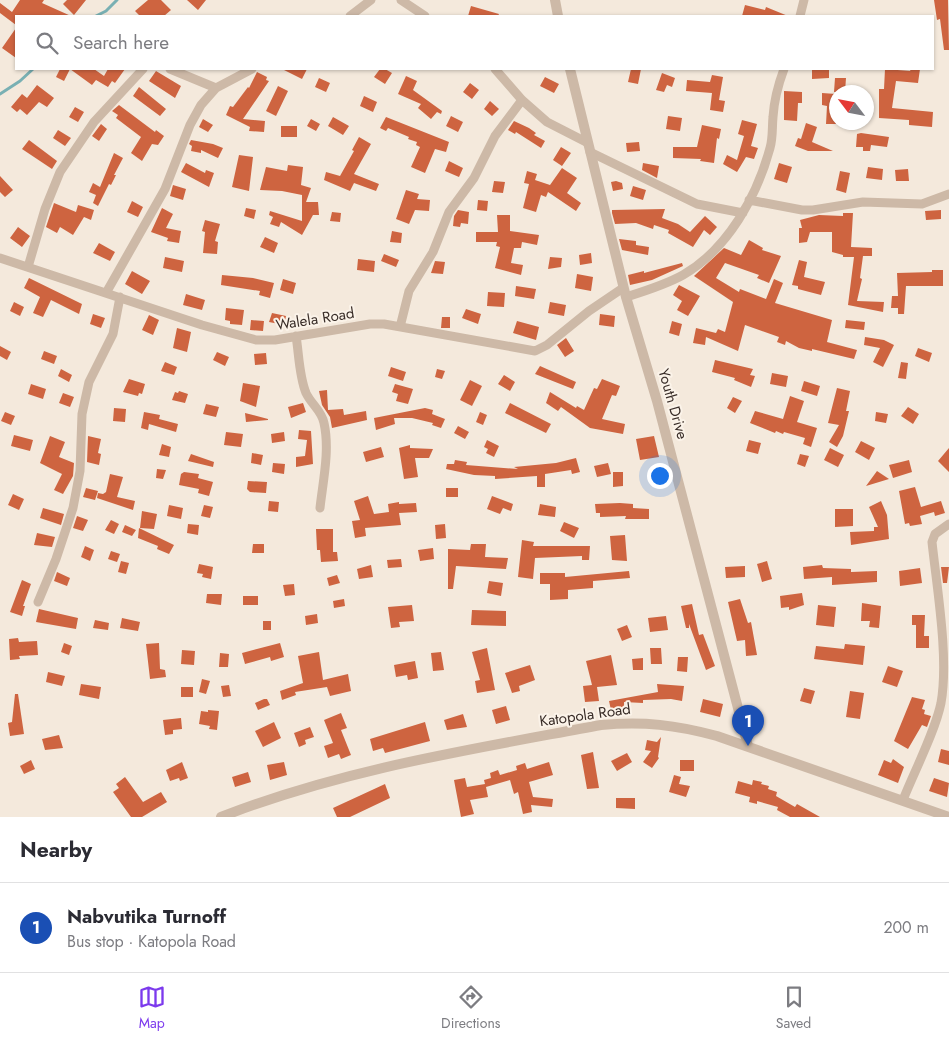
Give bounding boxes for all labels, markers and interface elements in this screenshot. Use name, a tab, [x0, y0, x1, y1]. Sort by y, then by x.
search box	[15, 15, 934, 70]
icon: search	[33, 29, 61, 57]
text: Search here	[73, 29, 169, 56]
north arrow	[829, 85, 874, 130]
street label: Walela Road	[274, 302, 356, 336]
street label: Youth Drive	[652, 366, 694, 442]
your location	[647, 463, 673, 489]
street label: Katopola Road	[538, 698, 632, 732]
pin: 1	[732, 705, 764, 746]
text: Nearby	[20, 835, 92, 865]
text: Nabvutika Turnoff	[67, 903, 226, 930]
text: 1	[32, 916, 40, 939]
text: 200 m	[883, 916, 929, 939]
text: Bus stop · Katopola Road	[67, 930, 236, 953]
tab: Map	[138, 983, 166, 1033]
tab: Directions	[441, 983, 500, 1033]
tab: Saved	[776, 983, 811, 1033]

